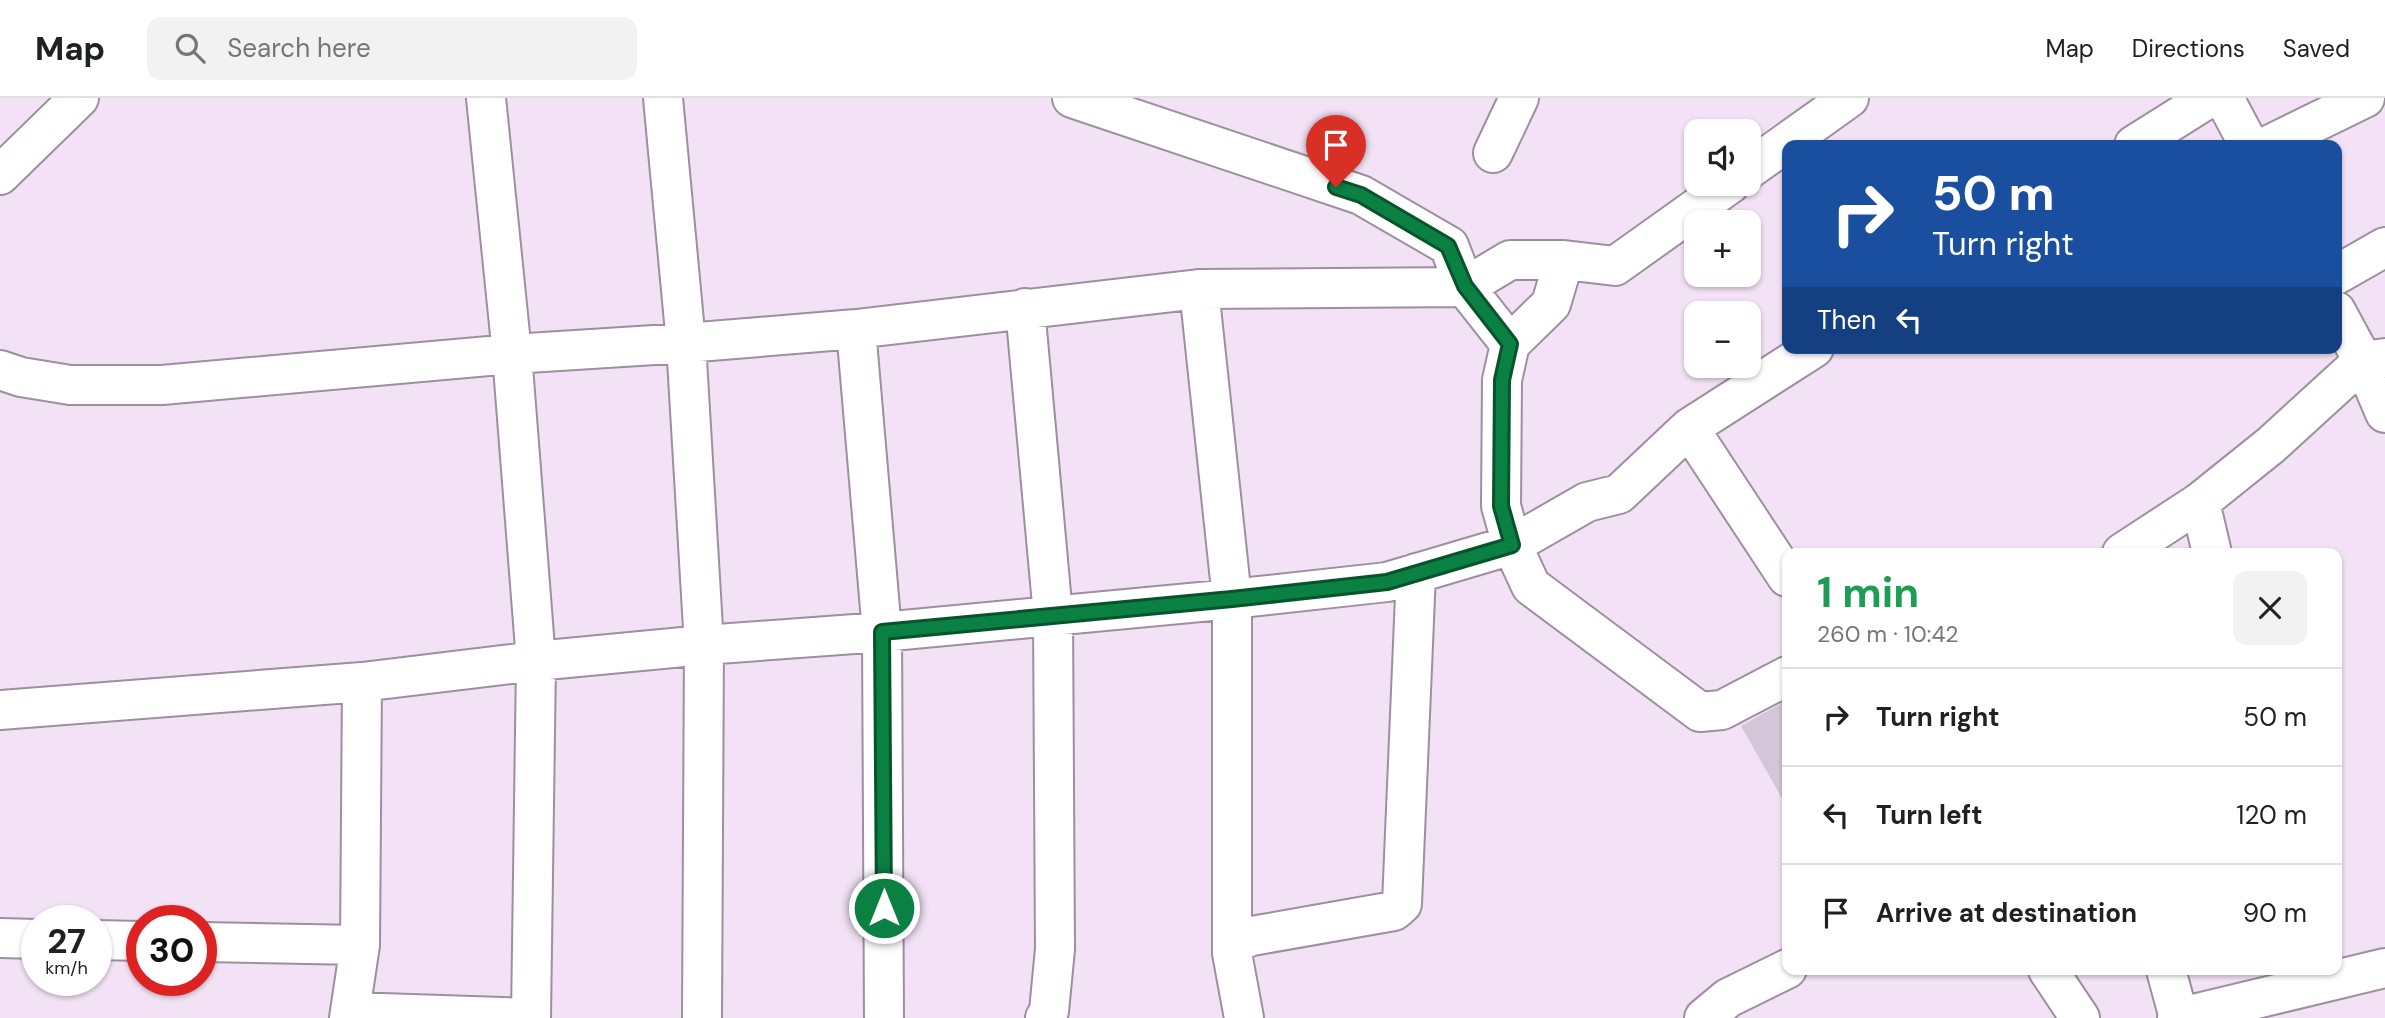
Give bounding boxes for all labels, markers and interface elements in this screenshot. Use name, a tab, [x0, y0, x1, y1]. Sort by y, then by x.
search box	[147, 17, 637, 80]
text: Map	[35, 27, 105, 70]
icon: search	[171, 29, 209, 67]
text: Search here	[227, 31, 371, 65]
text: Map	[2046, 33, 2094, 64]
text: Directions	[2132, 33, 2245, 64]
text: Saved	[2283, 33, 2350, 64]
pin	[1306, 115, 1366, 187]
map controls	[1684, 119, 1761, 378]
button: sound	[1684, 119, 1761, 196]
icon: arrive	[1317, 126, 1355, 164]
text: 50 m	[1932, 161, 2055, 225]
icon: right	[1817, 168, 1908, 259]
button: +	[1684, 210, 1761, 287]
text: Turn right	[1932, 223, 2074, 265]
button: −	[1684, 301, 1761, 378]
icon: left	[1890, 301, 1928, 339]
text: Then	[1817, 303, 1876, 337]
text: 1 min	[1817, 565, 1919, 620]
button: close	[2233, 571, 2307, 645]
text: 260 m · 10:42	[1817, 619, 1959, 649]
icon: right	[1817, 698, 1855, 736]
text: Turn right	[1876, 700, 2000, 734]
text: 50 m	[2243, 700, 2307, 734]
icon: left	[1817, 796, 1855, 834]
text: Turn left	[1876, 798, 1983, 832]
text: 120 m	[2236, 798, 2307, 832]
position arrow	[847, 871, 921, 945]
icon: arrive	[1817, 894, 1855, 932]
text: Arrive at destination	[1876, 896, 2137, 930]
text: 90 m	[2243, 896, 2307, 930]
speed limit sign: 30	[126, 905, 217, 996]
text: 27	[47, 918, 86, 964]
text: km/h	[45, 956, 88, 980]

